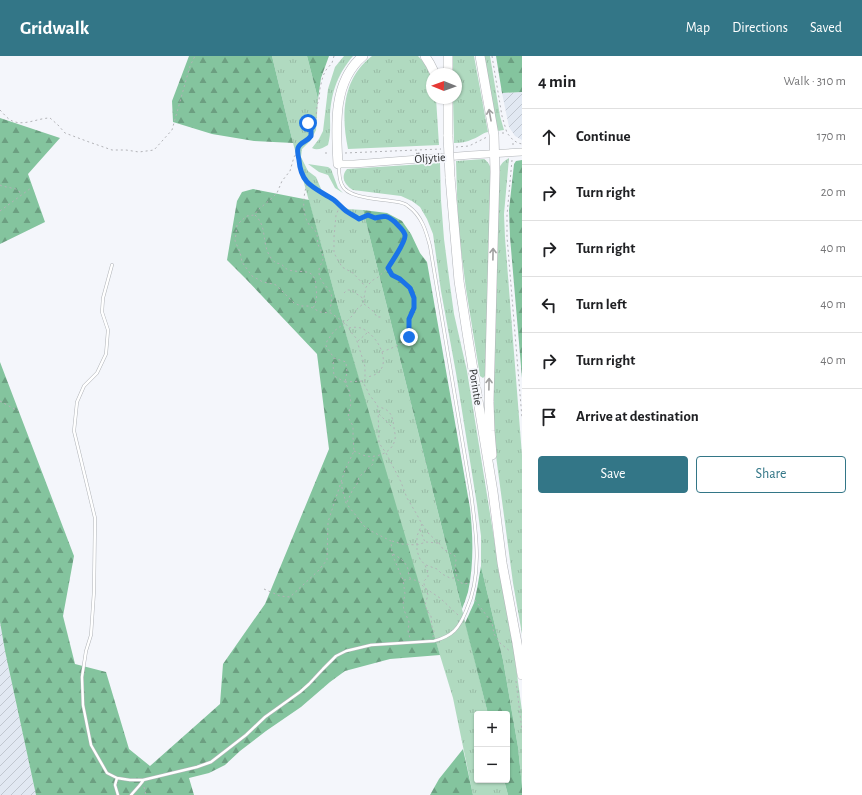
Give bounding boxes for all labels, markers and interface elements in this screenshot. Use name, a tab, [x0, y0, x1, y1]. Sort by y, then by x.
text: Gridwalk	[20, 19, 89, 38]
text: Map	[686, 21, 710, 35]
text: Directions	[732, 21, 788, 35]
text: Saved	[810, 21, 842, 35]
north arrow	[426, 68, 462, 104]
text: 4 min	[538, 73, 576, 90]
text: Walk · 310 m	[783, 75, 846, 88]
one-way arrow	[486, 109, 494, 122]
route start	[299, 114, 317, 132]
icon: ahead	[538, 126, 560, 148]
text: Continue	[576, 129, 631, 144]
text: 170 m	[817, 130, 846, 143]
street label: Öljytie	[414, 150, 446, 166]
icon: right	[538, 182, 560, 204]
text: Turn right	[576, 185, 635, 200]
text: 20 m	[821, 186, 846, 199]
icon: right	[538, 238, 560, 260]
text: Turn right	[576, 241, 635, 256]
text: 40 m	[820, 242, 846, 255]
one-way arrow	[489, 248, 496, 261]
icon: left	[538, 294, 560, 316]
text: Turn left	[576, 297, 627, 312]
text: 40 m	[820, 298, 846, 311]
route end	[400, 328, 418, 346]
icon: right	[538, 350, 560, 372]
text: Turn right	[576, 353, 635, 368]
text: 40 m	[820, 354, 846, 367]
street label: Porintie	[467, 368, 485, 406]
one-way arrow	[485, 378, 493, 391]
icon: arrive	[538, 406, 560, 428]
text: Arrive at destination	[576, 409, 699, 424]
button: Save	[538, 456, 688, 493]
button: Share	[696, 456, 846, 493]
map controls	[474, 711, 510, 783]
button: +	[474, 711, 510, 747]
button: −	[474, 747, 510, 783]

